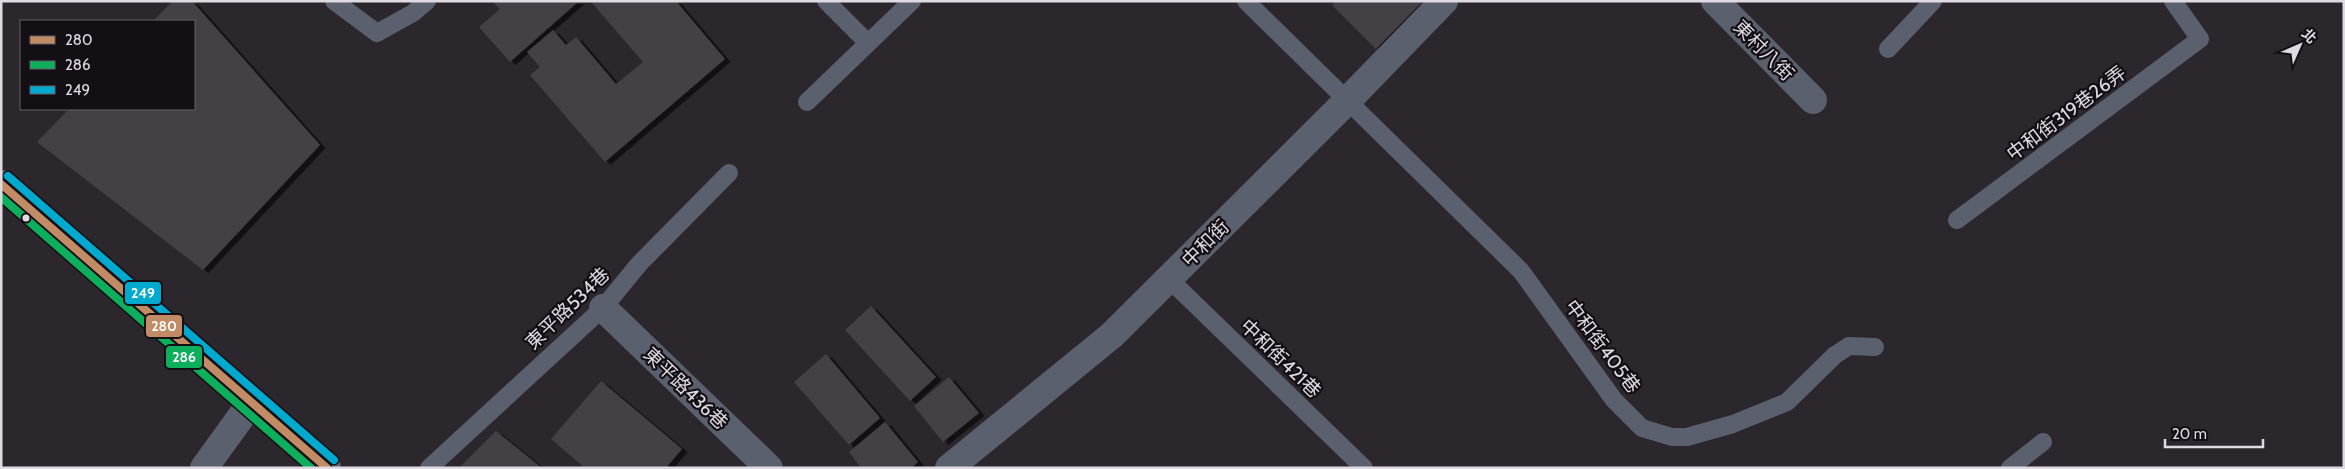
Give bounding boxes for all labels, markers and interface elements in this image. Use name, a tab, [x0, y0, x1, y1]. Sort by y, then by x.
street label: 東村八街	[1729, 15, 1799, 85]
legend	[20, 20, 195, 110]
north arrow	[2275, 20, 2325, 70]
text: 北	[2298, 24, 2321, 47]
text: 280	[65, 31, 92, 49]
text: 286	[65, 56, 90, 74]
street label: 中和街319巷26弄	[2002, 61, 2130, 166]
text: 249	[65, 81, 90, 99]
unlabelled marker	[21, 213, 31, 223]
street label: 中和街	[1177, 215, 1234, 272]
street label: 東平路534巷	[521, 263, 614, 354]
line badge: 249	[124, 281, 162, 305]
text: 249	[131, 284, 155, 302]
street label: 中和街405巷	[1560, 295, 1645, 397]
line badge: 280	[145, 314, 183, 338]
street label: 中和街421巷	[1236, 314, 1326, 402]
text: 280	[151, 317, 177, 335]
street label: 東平路436巷	[639, 343, 733, 434]
line badge: 286	[165, 345, 203, 369]
text: 286	[172, 348, 196, 366]
scale bar	[2165, 416, 2262, 448]
text: 20 m	[2172, 425, 2207, 443]

